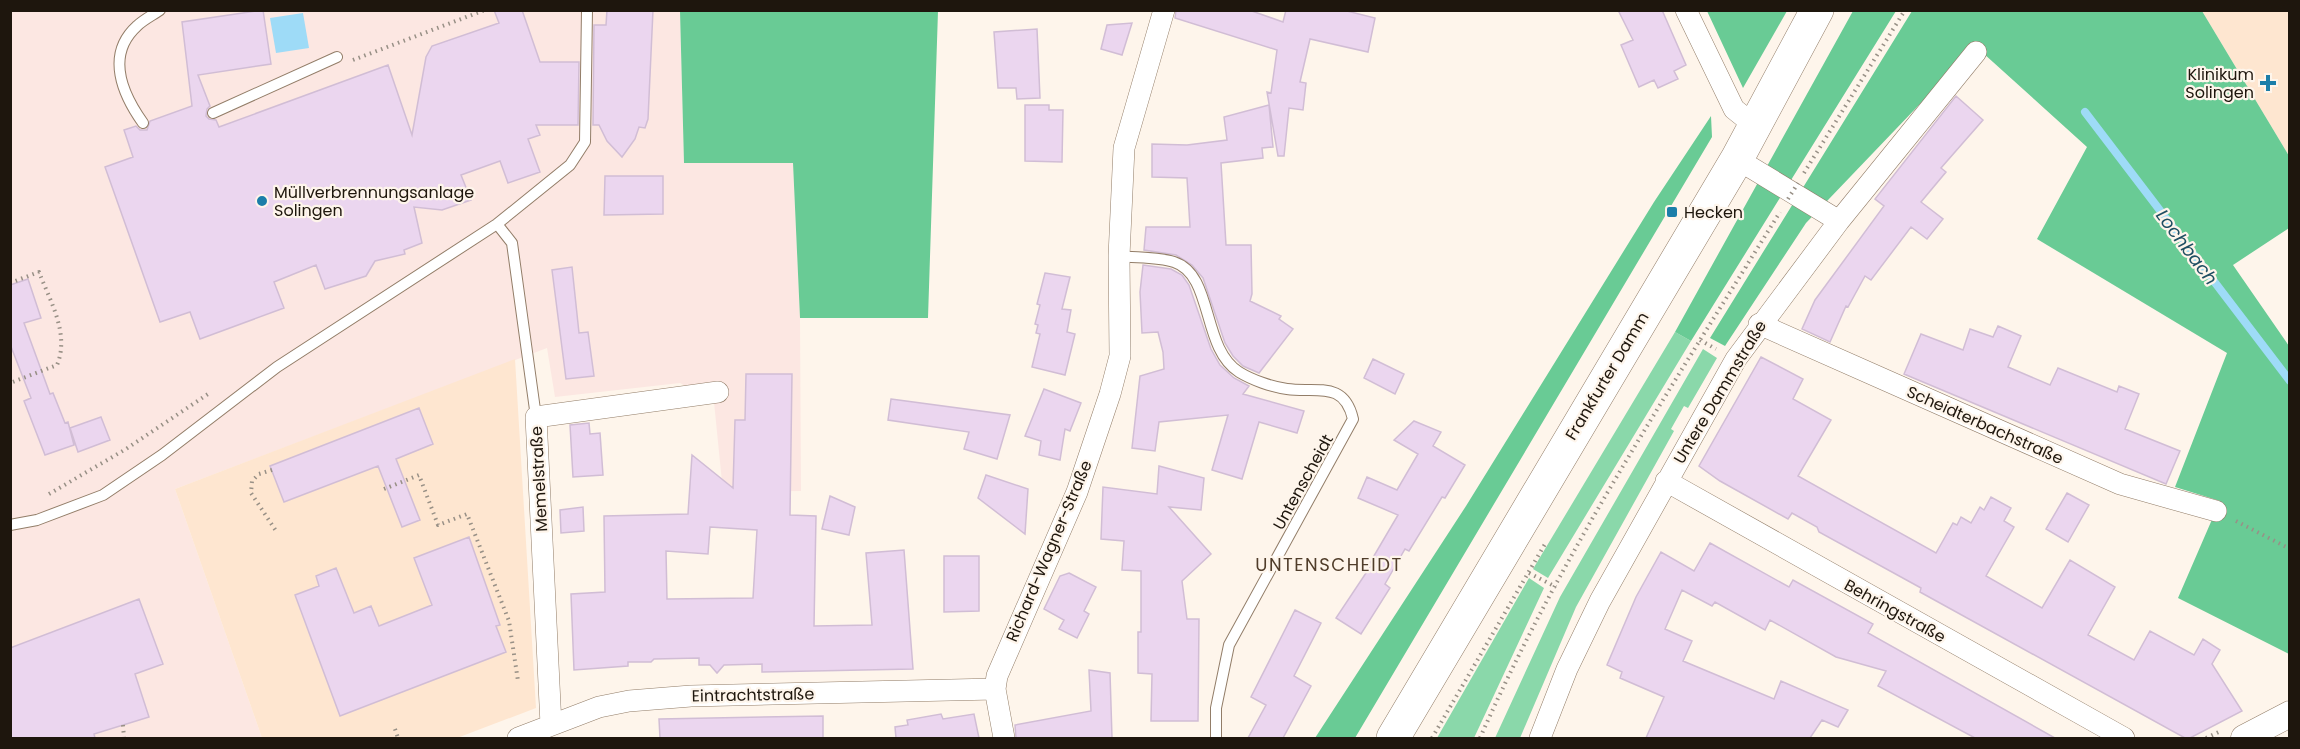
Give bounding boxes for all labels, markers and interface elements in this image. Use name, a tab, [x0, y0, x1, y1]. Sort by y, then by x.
place label: Klinikum Solingen	[2185, 63, 2254, 104]
marker: Klinikum Solingen	[2259, 74, 2277, 92]
place label: Müllverbrennungsanlage Solingen	[274, 181, 474, 222]
marker: Müllverbrennungsanlage Solingen	[255, 194, 269, 208]
place label: Hecken	[1684, 201, 1743, 224]
water label: Lochbach	[2150, 204, 2224, 290]
marker: Hecken	[1665, 205, 1679, 219]
street label: Frankfurter Damm	[1560, 308, 1654, 444]
street label: Untere Dammstraße	[1668, 316, 1772, 468]
street label: Scheidterbachstraße	[1903, 380, 2067, 470]
street label: Memelstraße	[525, 425, 553, 532]
street label: Untenscheidt	[1267, 430, 1339, 534]
street label: Richard-Wagner-Straße	[1000, 457, 1098, 645]
district label: UNTENSCHEIDT	[1255, 552, 1403, 577]
street label: Behringstraße	[1840, 574, 1950, 648]
street label: Eintrachtstraße	[692, 682, 815, 708]

